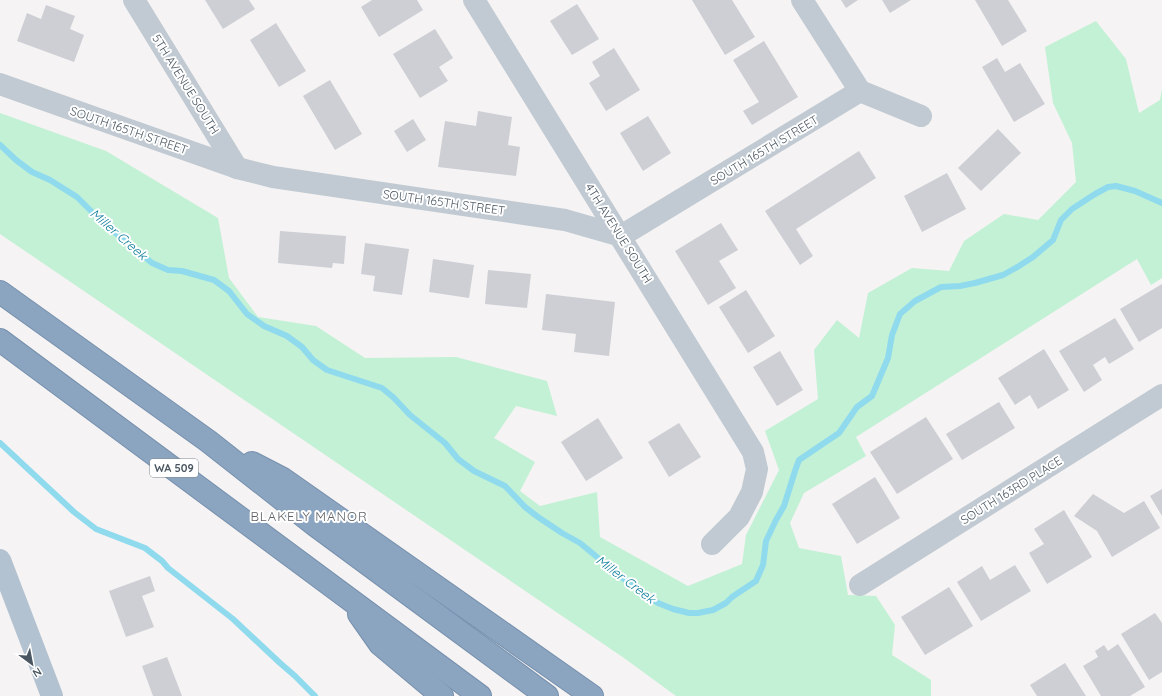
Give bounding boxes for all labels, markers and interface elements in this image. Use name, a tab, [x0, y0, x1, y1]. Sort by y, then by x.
street label: 5TH AVENUE SOUTH	[149, 31, 223, 137]
street label: SOUTH 165TH STREET	[68, 103, 190, 157]
street label: SOUTH 165TH STREET	[707, 112, 821, 188]
street label: 4TH AVENUE SOUTH	[582, 180, 656, 286]
street label: SOUTH 165TH STREET	[382, 186, 506, 218]
water label: Miller Creek	[87, 205, 152, 264]
street label: SOUTH 163RD PLACE	[958, 453, 1065, 527]
road number: WA 509	[150, 459, 198, 477]
district label: BLAKELY MANOR	[250, 508, 368, 524]
water label: Miller Creek	[593, 552, 660, 607]
north arrow	[12, 644, 52, 684]
text: N	[30, 664, 44, 681]

